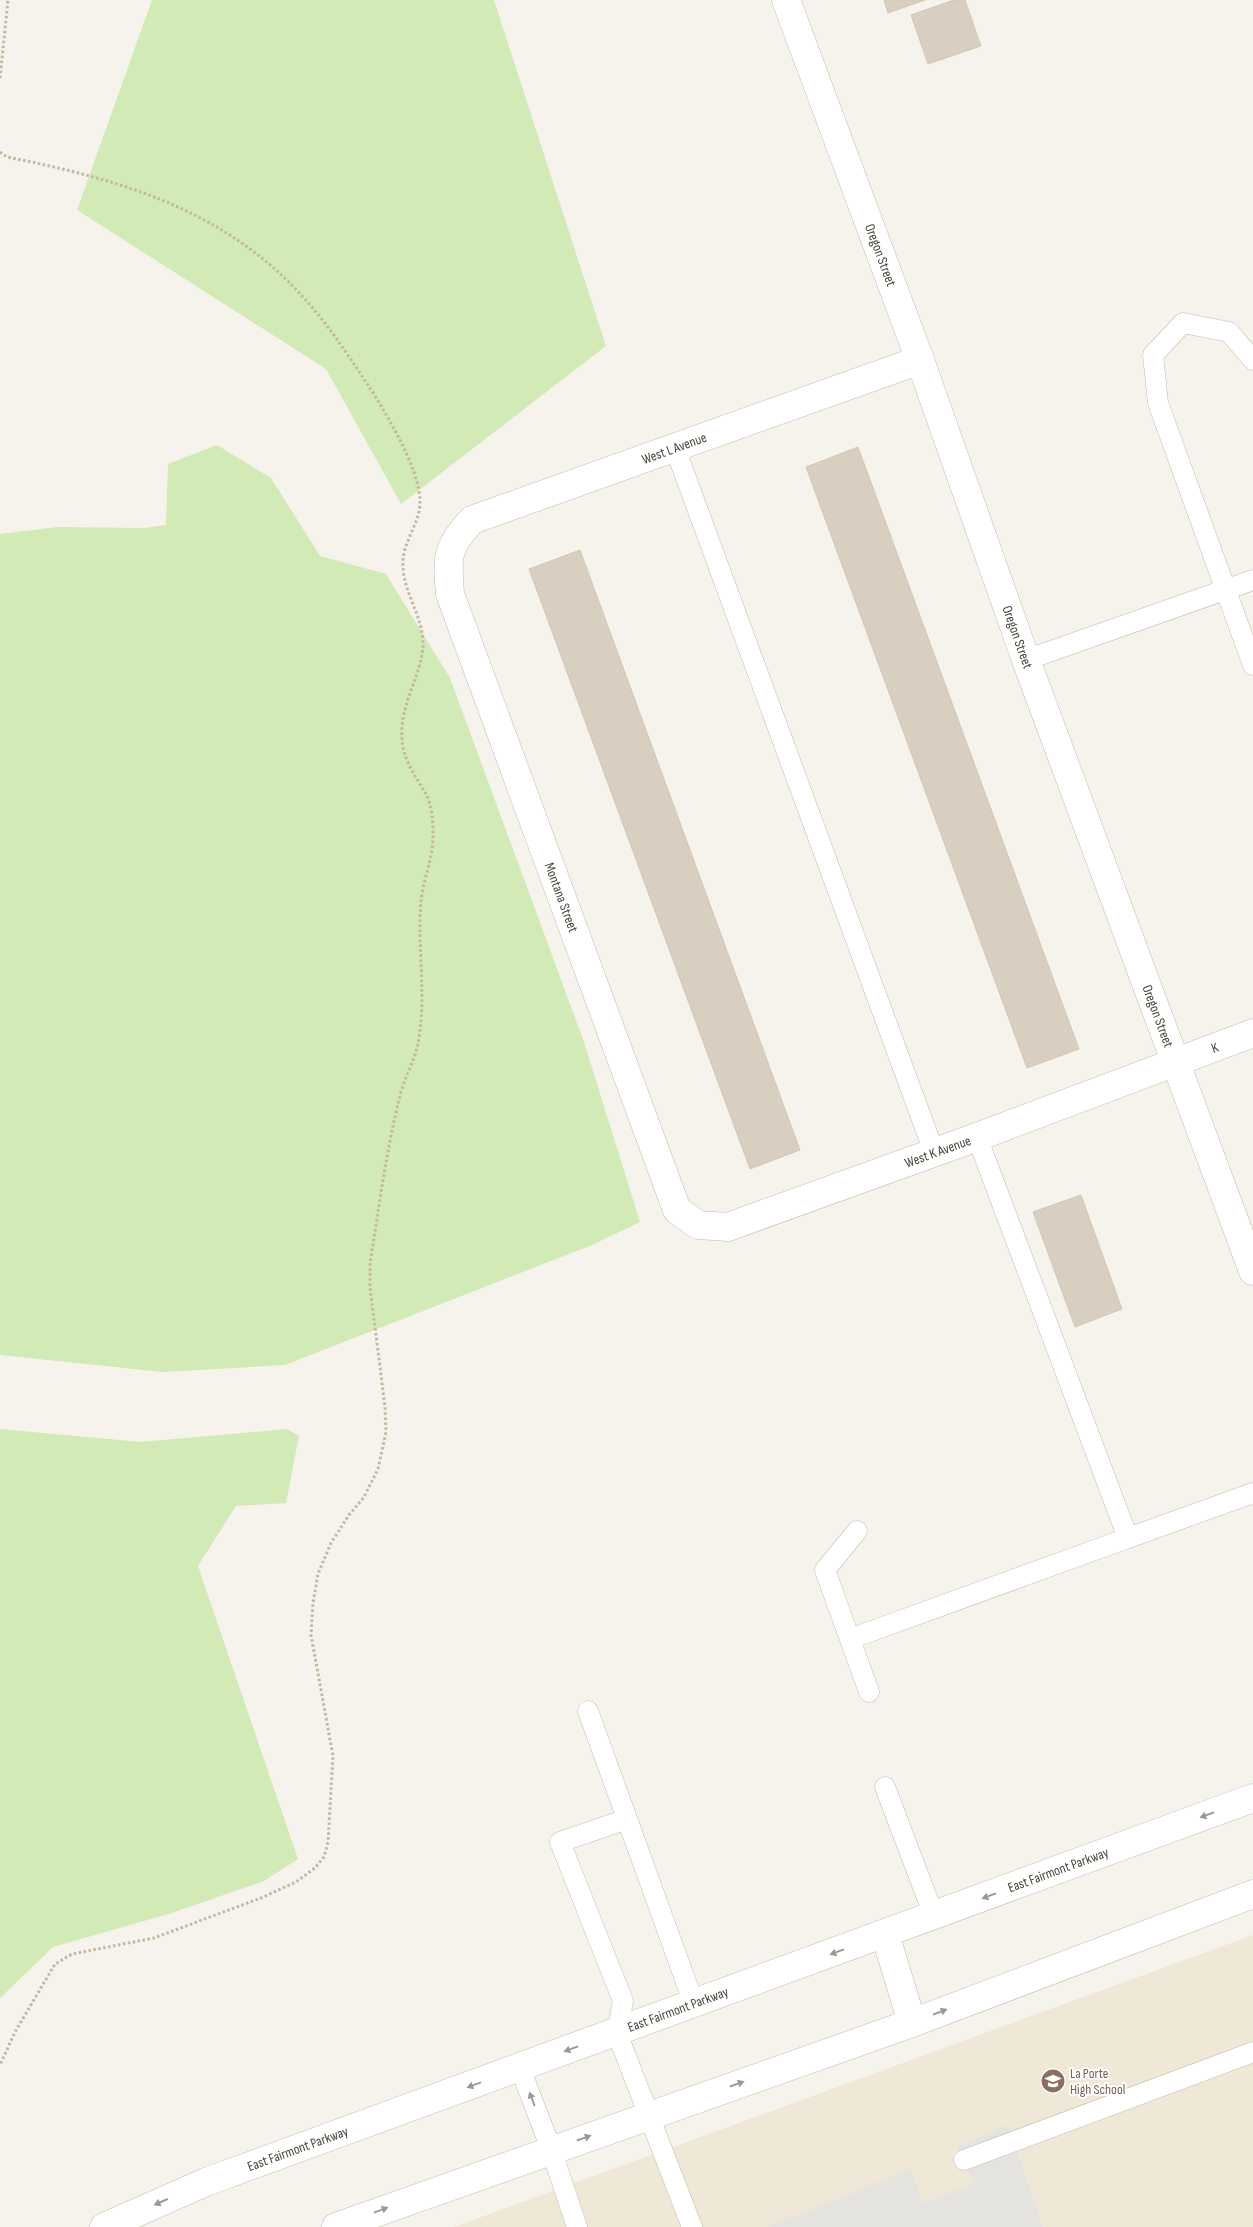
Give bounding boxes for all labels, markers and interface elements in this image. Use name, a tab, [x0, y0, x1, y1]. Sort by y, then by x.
street label: Oregon Street	[861, 221, 900, 289]
street label: West L Avenue	[639, 429, 709, 468]
street label: Oregon Street	[999, 604, 1036, 671]
street label: Montana Street	[541, 860, 582, 935]
street label: Oregon Street	[1138, 982, 1177, 1050]
street label: K	[1209, 1039, 1222, 1057]
street label: West K Avenue	[902, 1132, 973, 1171]
one-way arrow	[1199, 1811, 1214, 1819]
street label: East Fairmont Parkway	[1006, 1844, 1111, 1896]
one-way arrow	[981, 1892, 996, 1900]
one-way arrow	[829, 1949, 844, 1956]
street label: East Fairmont Parkway	[625, 1983, 731, 2036]
one-way arrow	[933, 2008, 948, 2016]
one-way arrow	[564, 2046, 578, 2054]
place label: La Porte High School	[1070, 2065, 1125, 2098]
school or university icon: La Porte High School	[1040, 2068, 1066, 2094]
one-way arrow	[730, 2080, 745, 2088]
one-way arrow	[466, 2081, 481, 2089]
one-way arrow	[528, 2091, 535, 2106]
street label: East Fairmont Parkway	[245, 2122, 351, 2175]
one-way arrow	[577, 2134, 592, 2142]
one-way arrow	[154, 2198, 168, 2206]
one-way arrow	[374, 2206, 389, 2214]

